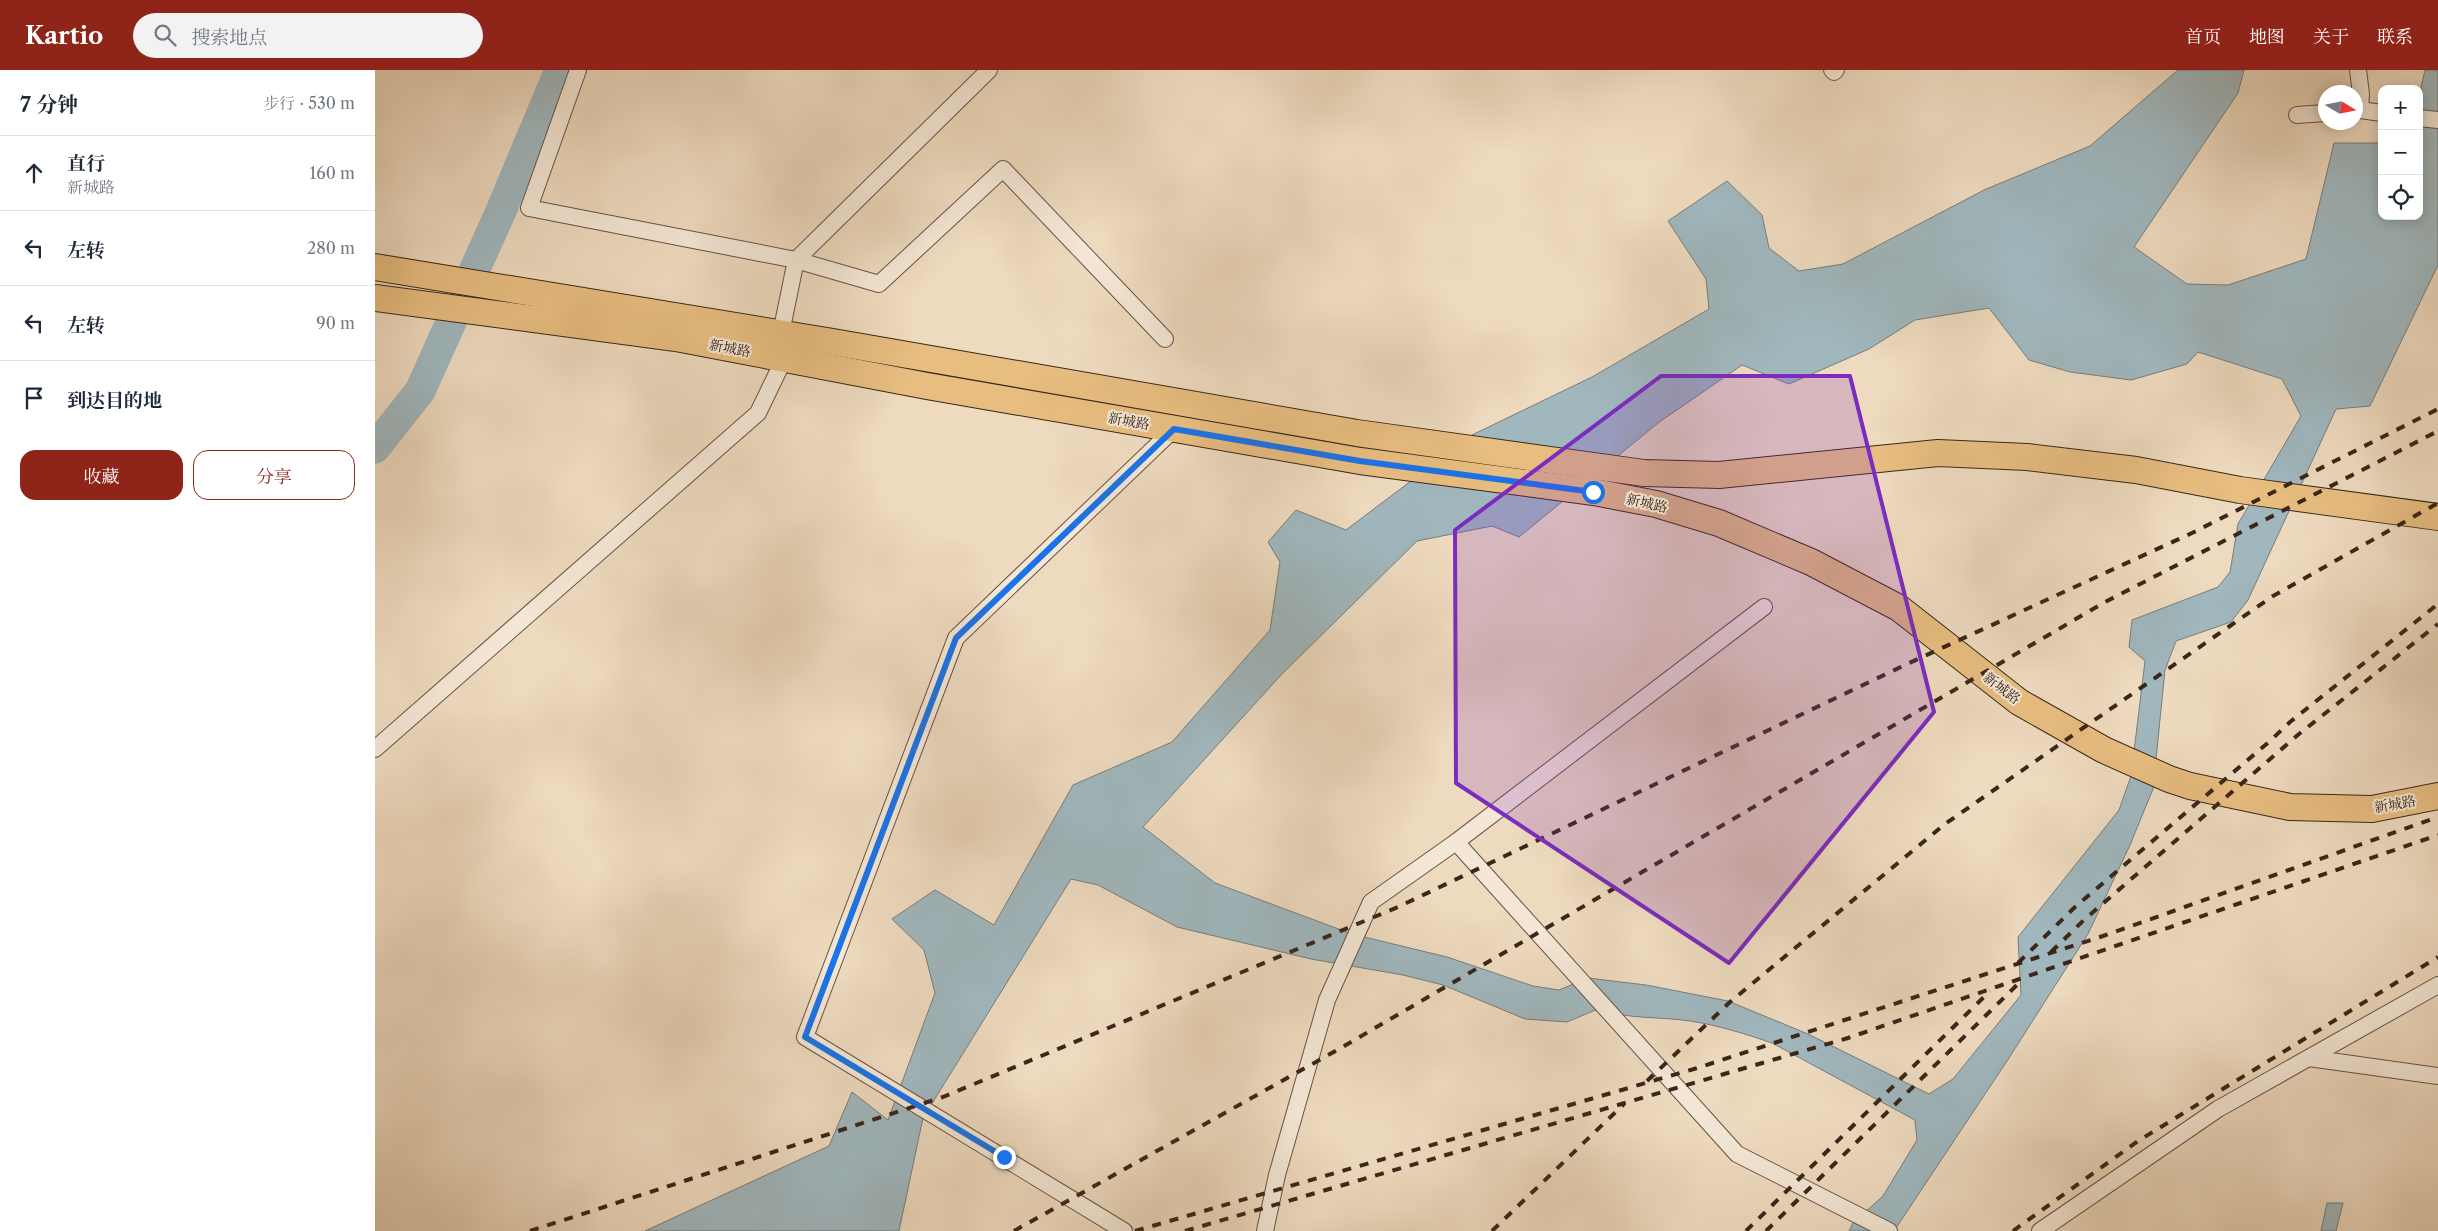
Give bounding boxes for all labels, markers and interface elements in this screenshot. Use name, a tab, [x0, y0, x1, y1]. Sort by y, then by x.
search box	[133, 13, 483, 58]
text: Kartio	[25, 21, 103, 50]
icon: search	[151, 21, 179, 49]
text: 搜索地点	[191, 26, 267, 49]
text: 首页	[2185, 26, 2221, 48]
text: 地图	[2249, 26, 2285, 48]
text: 关于	[2313, 26, 2349, 48]
text: 联系	[2377, 26, 2413, 48]
north arrow	[2318, 85, 2363, 130]
map controls	[2378, 85, 2423, 220]
button: +	[2378, 85, 2423, 130]
text: 7 分钟	[20, 92, 78, 117]
text: 步行 · 530 m	[263, 93, 355, 113]
button: −	[2378, 130, 2423, 175]
text: 直行	[67, 152, 105, 175]
icon: ahead	[20, 159, 48, 187]
text: 160 m	[310, 163, 355, 183]
button: locate	[2378, 175, 2423, 220]
text: 新城路	[67, 177, 115, 197]
icon: left	[20, 234, 48, 262]
text: 280 m	[307, 238, 355, 258]
text: 左转	[67, 239, 105, 262]
icon: left	[20, 309, 48, 337]
text: 90 m	[316, 313, 355, 333]
text: 左转	[67, 314, 105, 337]
street label: 新城路	[708, 335, 752, 361]
icon: arrive	[20, 384, 48, 412]
text: 到达目的地	[67, 389, 162, 412]
street label: 新城路	[1107, 408, 1151, 434]
button: 收藏	[20, 450, 183, 500]
button: 分享	[193, 450, 355, 500]
route start	[1582, 481, 1605, 504]
street label: 新城路	[1625, 490, 1669, 516]
street label: 新城路	[1980, 668, 2024, 708]
street label: 新城路	[2373, 791, 2417, 817]
route end	[993, 1146, 1016, 1169]

